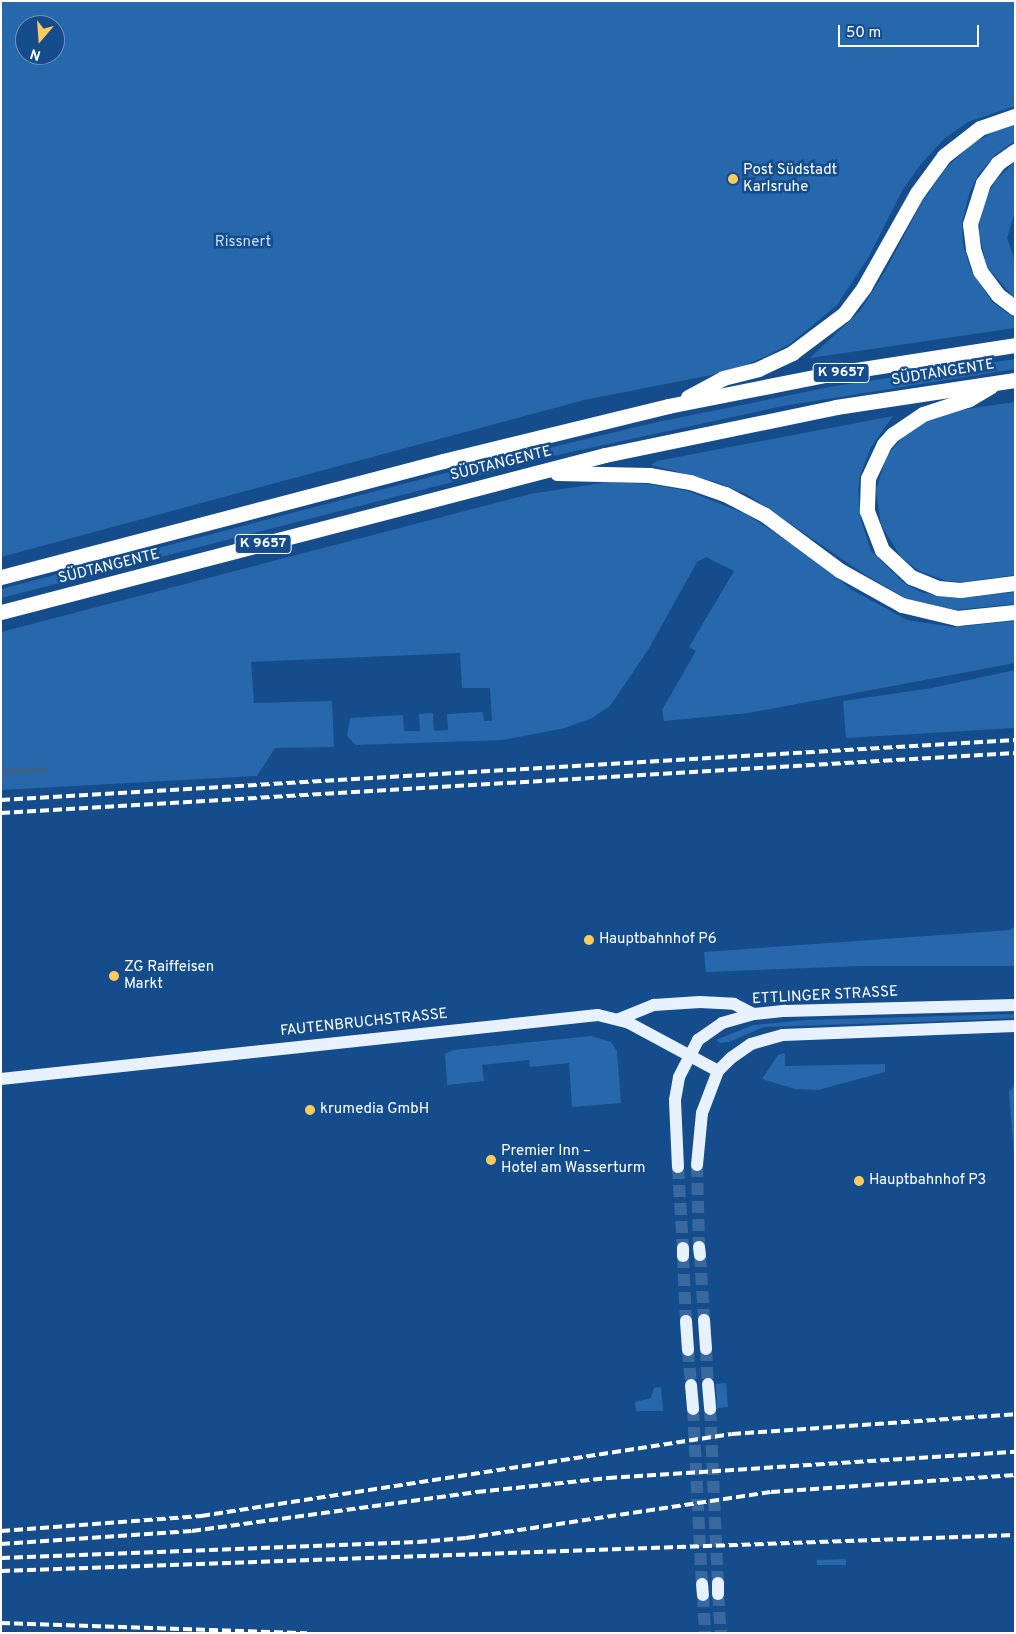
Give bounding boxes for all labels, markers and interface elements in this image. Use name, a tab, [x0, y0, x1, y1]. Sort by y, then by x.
north arrow	[15, 15, 65, 65]
scale bar	[841, 15, 982, 47]
text: 50 m	[846, 24, 881, 43]
text: N	[28, 44, 43, 63]
place label: Post Südstadt Karlsruhe	[743, 161, 837, 196]
marker: Post Südstadt Karlsruhe	[727, 173, 739, 185]
park label: Rissnert	[215, 234, 271, 252]
street label: SÜDTANGENTE	[890, 356, 996, 390]
road number: K 9657	[812, 362, 870, 384]
street label: SÜDTANGENTE	[448, 443, 554, 485]
road number: K 9657	[234, 532, 292, 556]
street label: SÜDTANGENTE	[56, 546, 162, 588]
place label: Hauptbahnhof P6	[599, 931, 717, 949]
marker: Hauptbahnhof P6	[583, 934, 595, 946]
place label: ZG Raiffeisen Markt	[124, 958, 214, 993]
marker: ZG Raiffeisen Markt	[108, 970, 120, 982]
street label: ETTLINGER STRASSE	[752, 983, 898, 1009]
street label: FAUTENBRUCHSTRASSE	[279, 1005, 449, 1041]
place label: krumedia GmbH	[320, 1101, 429, 1119]
marker: krumedia GmbH	[304, 1104, 316, 1116]
place label: Premier Inn – Hotel am Wasserturm	[501, 1142, 646, 1177]
marker: Premier Inn – Hotel am Wasserturm	[485, 1154, 497, 1166]
place label: Hauptbahnhof P3	[869, 1172, 986, 1190]
marker: Hauptbahnhof P3	[853, 1175, 865, 1187]

